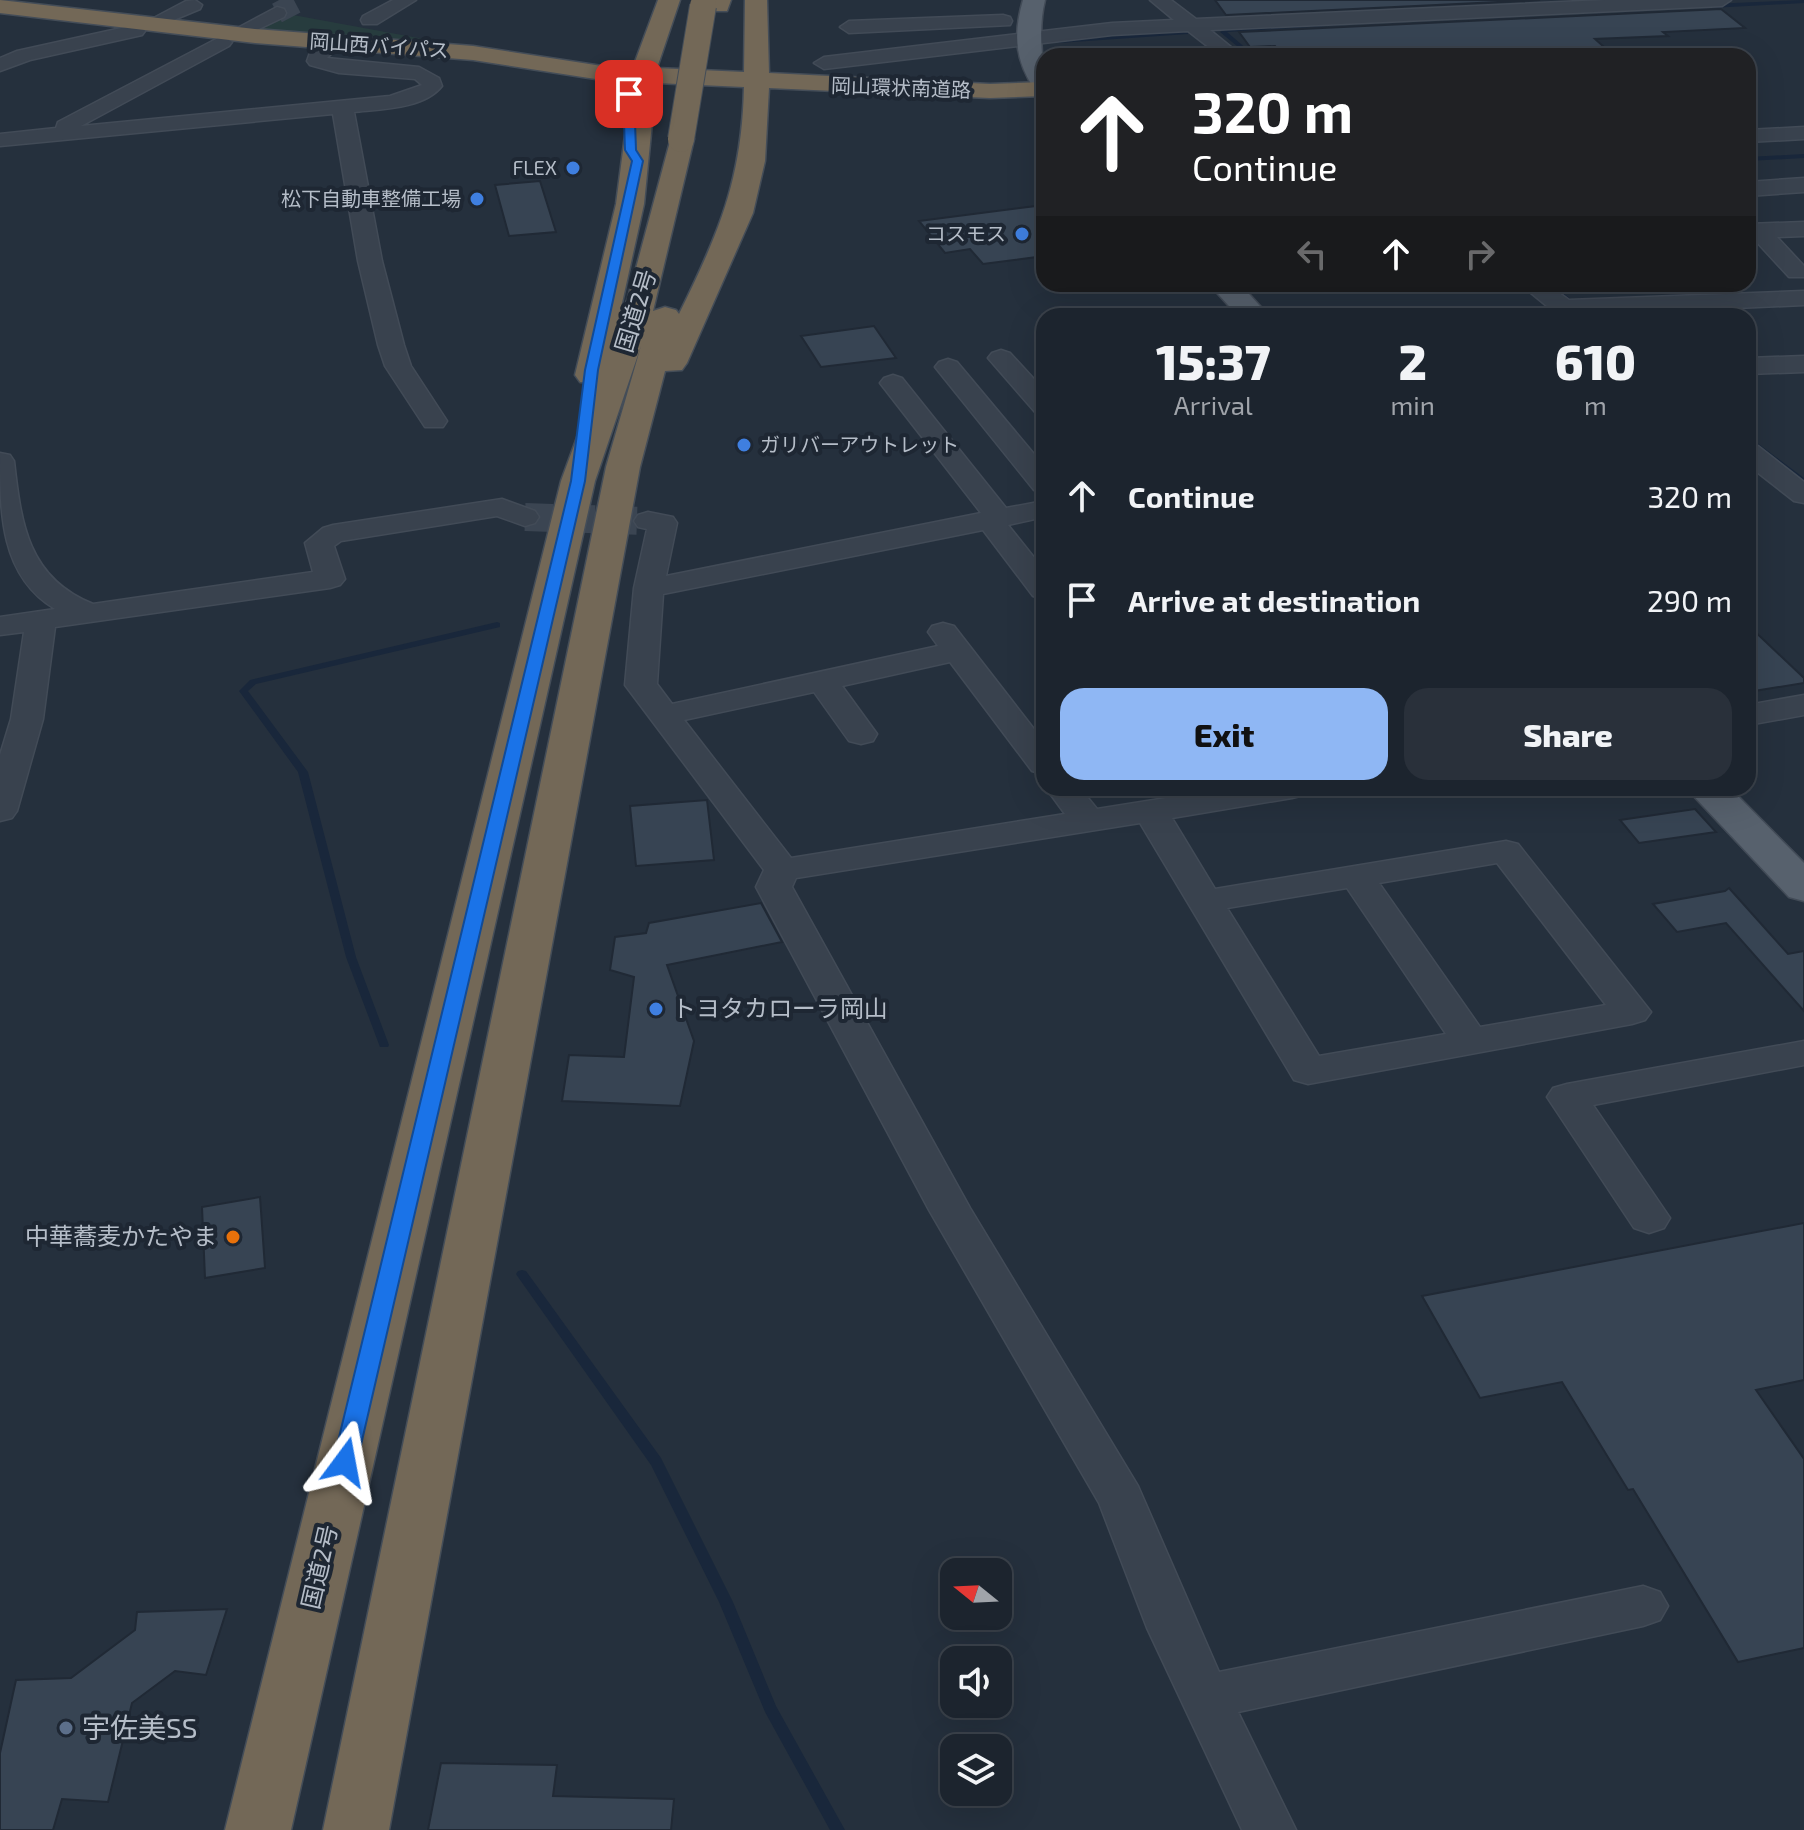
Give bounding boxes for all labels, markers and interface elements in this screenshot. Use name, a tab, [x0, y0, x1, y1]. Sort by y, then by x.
street label: 岡山西バイパス	[309, 28, 450, 62]
pin	[595, 60, 663, 128]
icon: arrive	[607, 72, 651, 116]
street label: 岡山環状南道路	[831, 73, 971, 101]
text: 320 m	[1192, 77, 1353, 144]
icon: ahead	[1060, 80, 1164, 184]
text: Continue	[1192, 145, 1337, 188]
place label: FLEX	[513, 155, 557, 179]
marker: FLEX	[564, 159, 582, 177]
place label: 松下自動車整備工場	[281, 186, 461, 210]
marker: 松下自動車整備工場	[468, 190, 486, 208]
place label: コスモス	[926, 221, 1006, 245]
marker: コスモス	[1013, 225, 1031, 243]
icon: left	[1290, 232, 1334, 276]
icon: ahead	[1374, 232, 1418, 276]
icon: right	[1458, 232, 1502, 276]
street label: 国道2号	[608, 265, 661, 356]
text: 15:37	[1156, 332, 1271, 390]
text: 2	[1398, 332, 1427, 390]
text: 610	[1555, 332, 1636, 390]
text: Arrival	[1174, 389, 1253, 420]
text: min	[1390, 389, 1435, 420]
text: m	[1584, 389, 1607, 420]
place label: ガリバーアウトレット	[760, 432, 959, 456]
marker: ガリバーアウトレット	[735, 436, 753, 454]
icon: ahead	[1060, 474, 1104, 518]
text: Continue	[1128, 478, 1255, 514]
text: 320 m	[1647, 478, 1732, 514]
icon: arrive	[1060, 578, 1104, 622]
text: Arrive at destination	[1128, 582, 1420, 618]
text: 290 m	[1647, 582, 1732, 618]
button: Exit	[1060, 688, 1388, 780]
button: Share	[1404, 688, 1732, 780]
place label: トヨタカローラ岡山	[672, 993, 888, 1022]
marker: トヨタカローラ岡山	[647, 1000, 665, 1018]
place label: 中華蕎麦かたやま	[25, 1221, 217, 1250]
marker: 中華蕎麦かたやま	[224, 1228, 242, 1246]
position arrow	[303, 1420, 387, 1504]
street label: 国道2号	[295, 1522, 342, 1612]
north arrow	[940, 1558, 1012, 1630]
map controls	[940, 1558, 1012, 1806]
button: sound	[940, 1646, 1012, 1718]
place label: 宇佐美SS	[82, 1710, 197, 1744]
marker: 宇佐美SS	[57, 1719, 75, 1737]
button: layers	[940, 1734, 1012, 1806]

